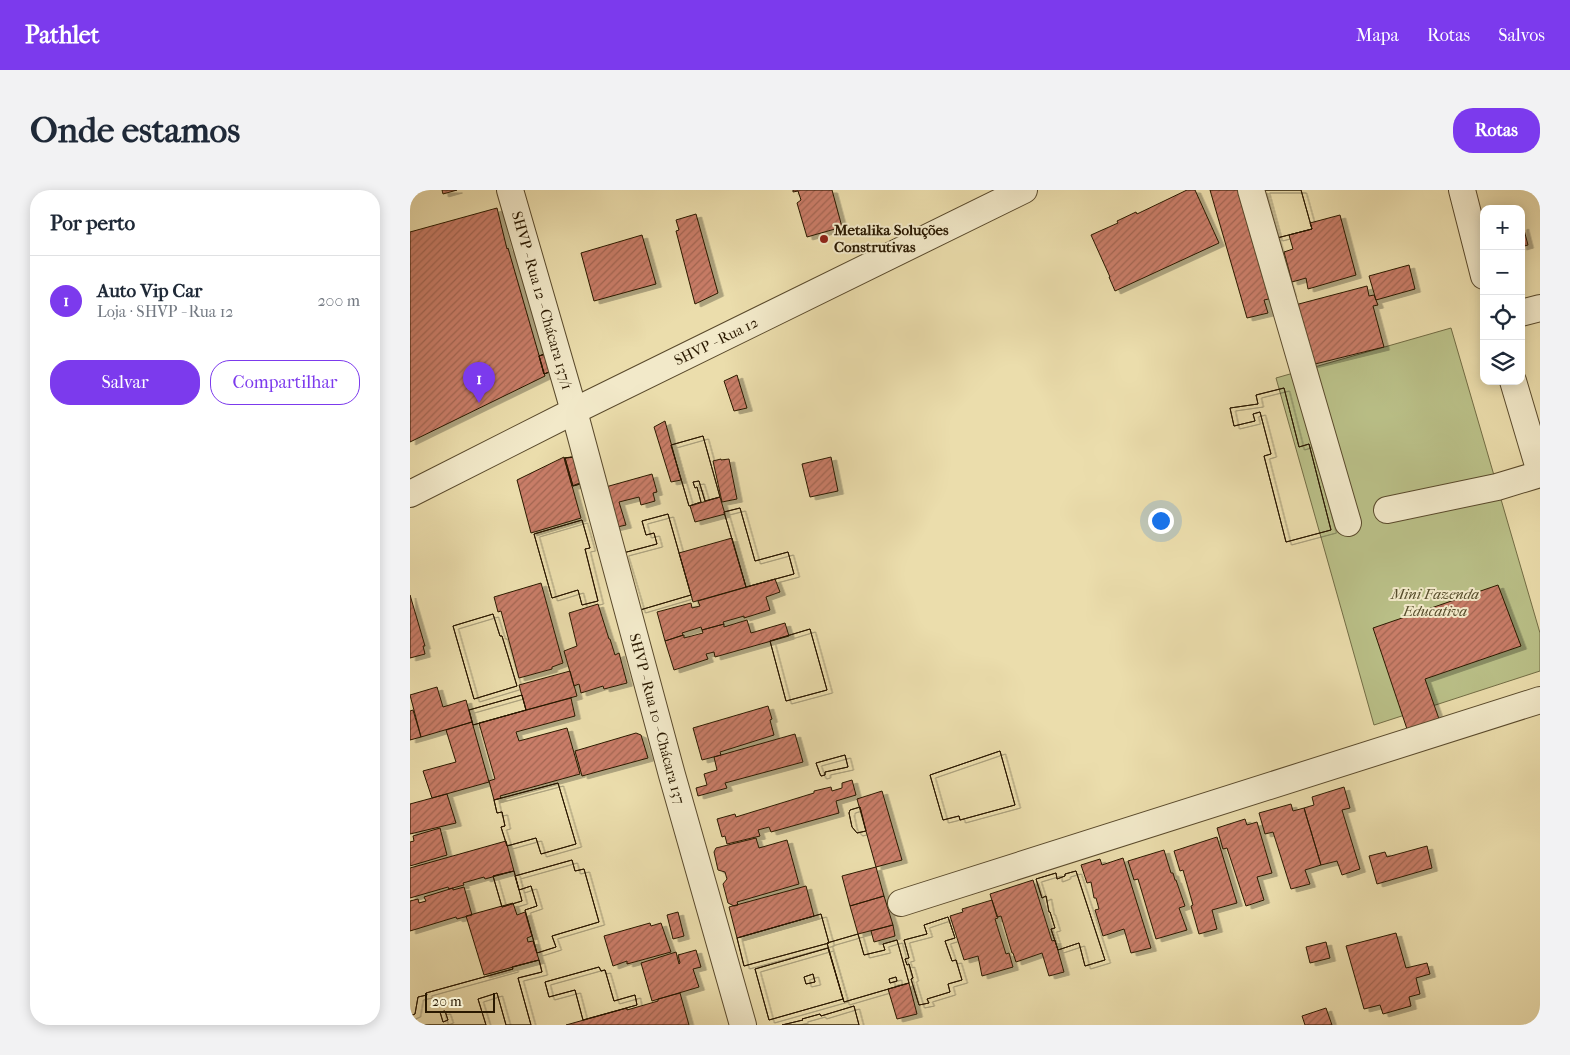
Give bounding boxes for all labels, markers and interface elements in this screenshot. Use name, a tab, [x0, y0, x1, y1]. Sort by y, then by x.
text: Pathlet	[25, 21, 99, 49]
text: Mapa	[1356, 25, 1399, 46]
text: Rotas	[1427, 25, 1470, 46]
text: Salvos	[1498, 25, 1545, 46]
button: Rotas	[1453, 108, 1540, 153]
text: Onde estamos	[30, 110, 240, 151]
map controls	[1480, 205, 1525, 385]
button: +	[1480, 205, 1525, 250]
street label: SHVP - Rua 12 - Chácara 137/1	[508, 209, 576, 392]
text: Por perto	[50, 211, 135, 235]
place label: Metalika Soluções Construtivas	[833, 221, 949, 256]
marker: Metalika Soluções Construtivas	[818, 233, 830, 245]
button: −	[1480, 250, 1525, 295]
text: Auto Vip Car	[97, 280, 202, 302]
text: 1	[63, 291, 69, 310]
text: 200 m	[317, 291, 360, 310]
button: locate	[1480, 295, 1525, 340]
text: Loja · SHVP - Rua 12	[97, 302, 234, 321]
street label: SHVP - Rua 12	[671, 313, 761, 369]
button: layers	[1480, 340, 1525, 385]
button: Salvar	[50, 360, 200, 405]
button: Compartilhar	[210, 360, 360, 405]
pin: 1	[463, 362, 495, 403]
your location	[1148, 508, 1174, 534]
park label: Mini Fazenda Educativa	[1390, 585, 1479, 620]
street label: SHVP - Rua 10 - Chácara 137	[625, 631, 689, 806]
scale bar	[425, 990, 495, 1013]
text: 20 m	[432, 993, 462, 1010]

